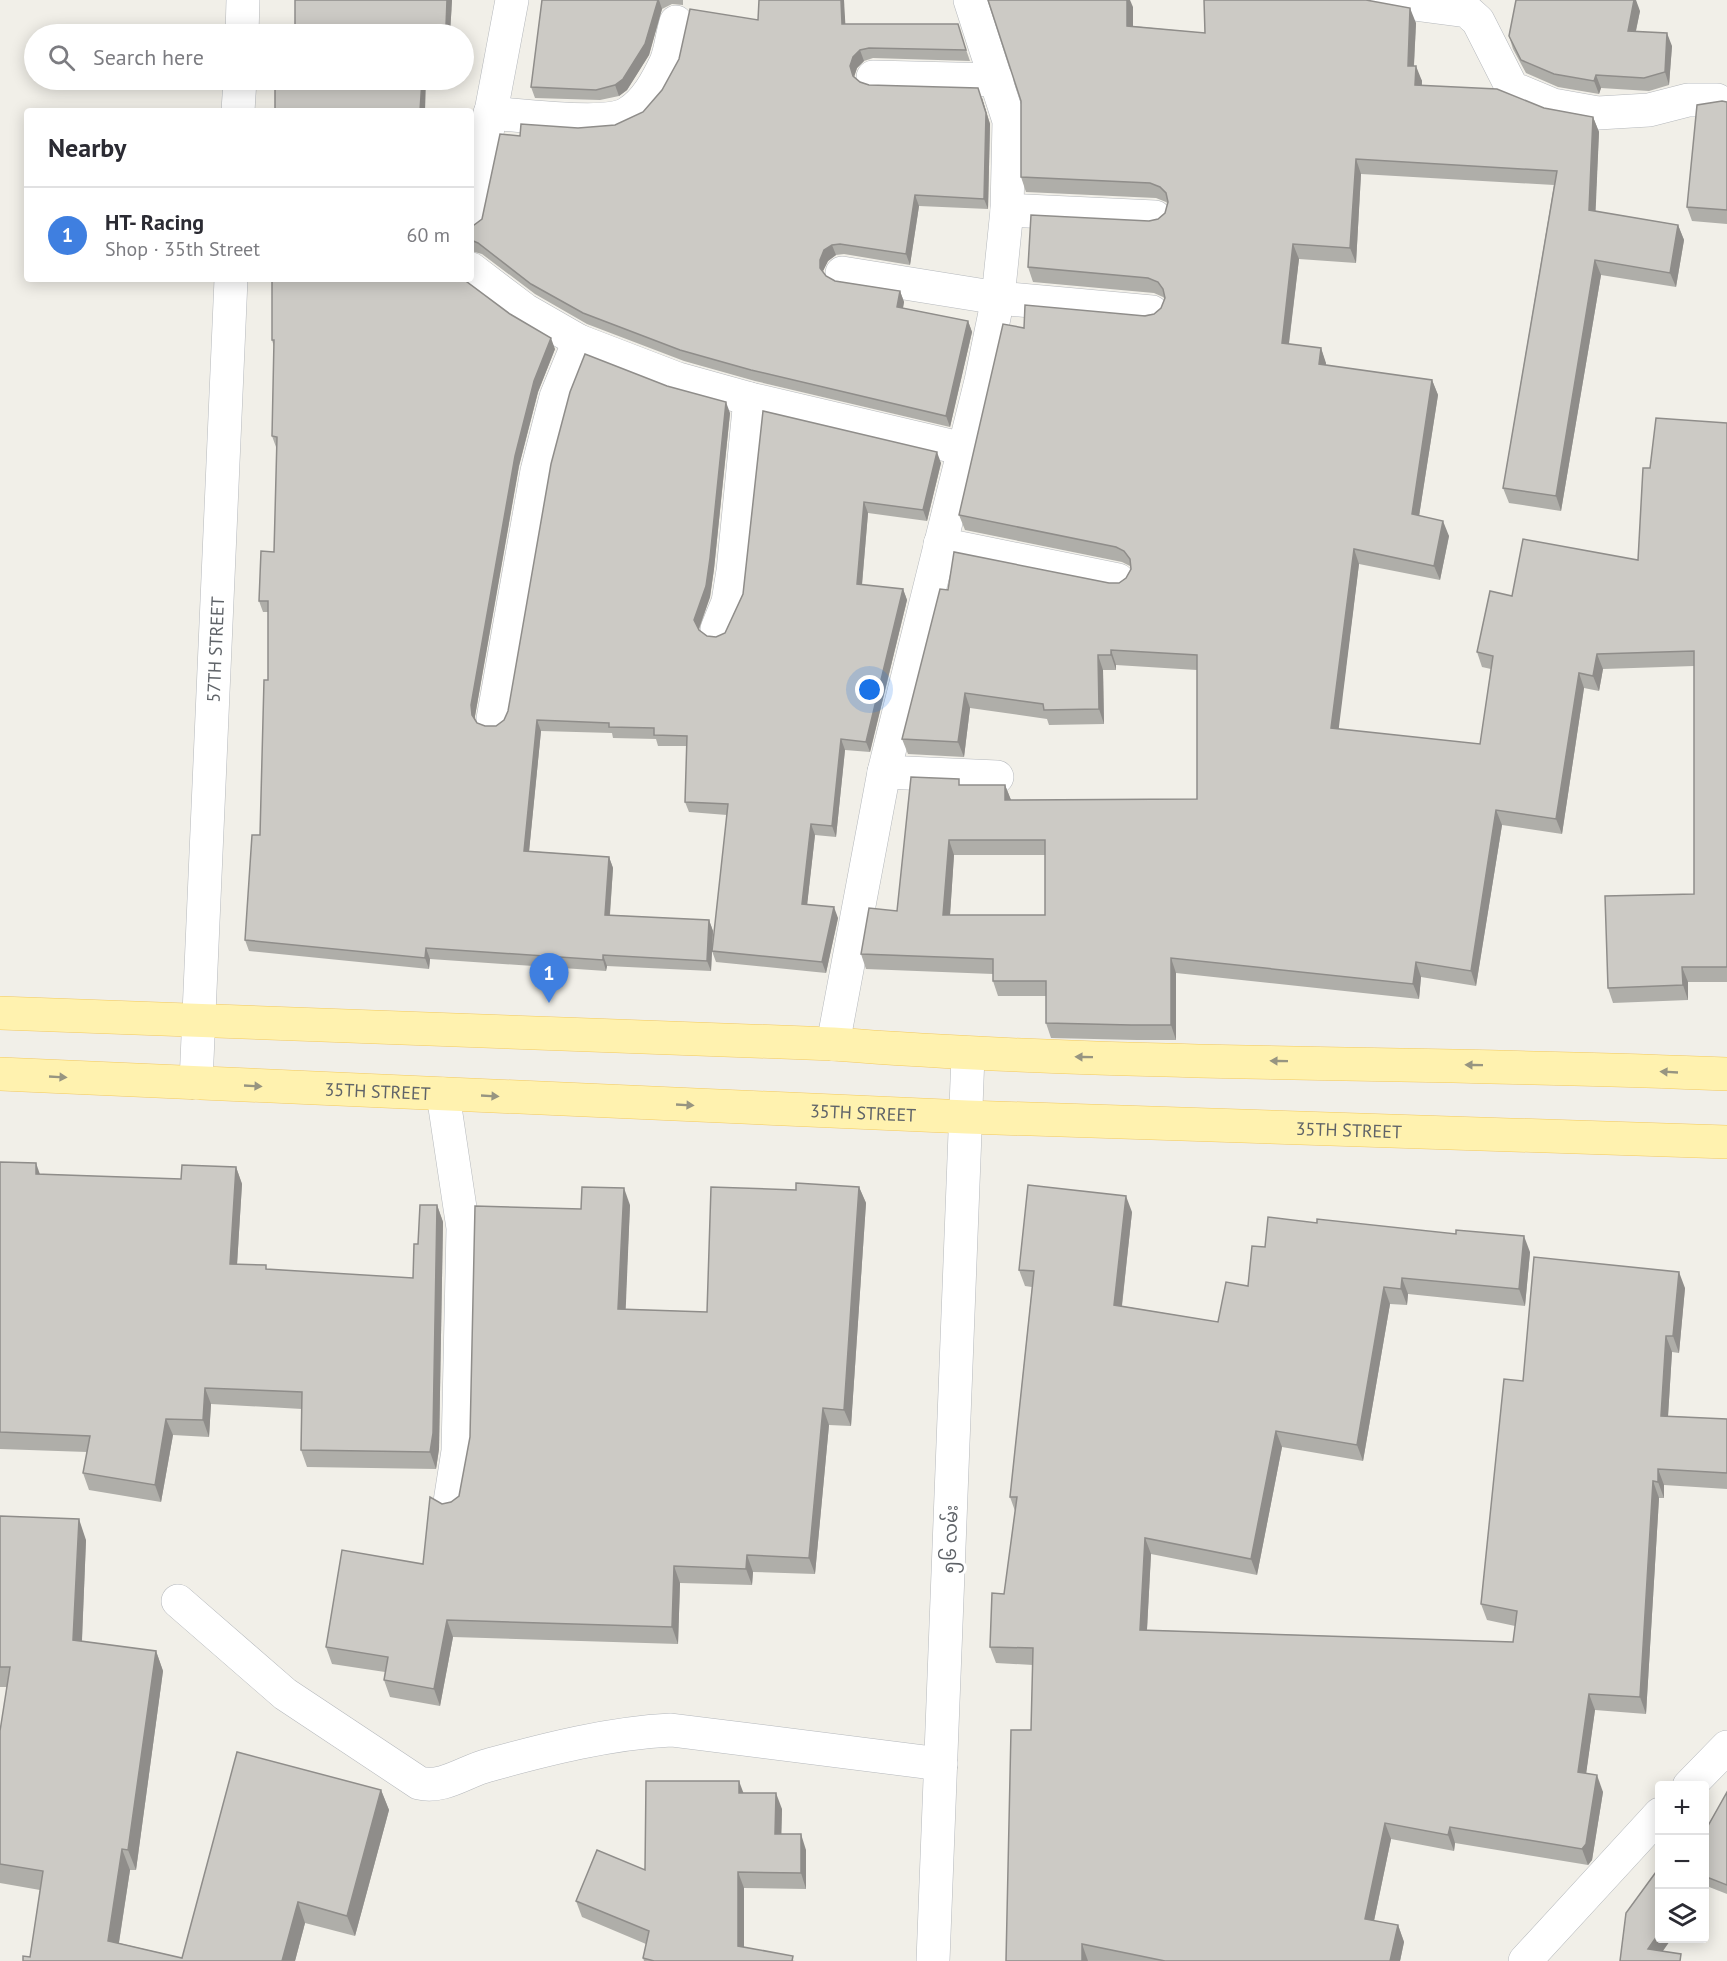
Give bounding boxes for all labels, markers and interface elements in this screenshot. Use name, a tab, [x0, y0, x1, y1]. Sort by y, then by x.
search box	[24, 24, 474, 90]
icon: search	[45, 41, 78, 74]
text: Search here	[93, 43, 204, 71]
text: Nearby	[48, 131, 126, 164]
text: HT- Racing	[105, 208, 204, 236]
text: 1	[62, 222, 73, 248]
text: 60 m	[407, 222, 450, 248]
text: Shop · 35th Street	[105, 236, 260, 262]
street label: 57TH STREET	[201, 596, 229, 703]
your location	[855, 675, 884, 704]
pin: 1	[530, 954, 568, 1003]
one-way arrow	[1074, 1052, 1093, 1062]
one-way arrow	[1269, 1057, 1288, 1066]
one-way arrow	[1464, 1060, 1483, 1070]
one-way arrow	[1659, 1067, 1678, 1076]
one-way arrow	[49, 1072, 68, 1081]
street label: 35TH STREET	[324, 1077, 431, 1105]
one-way arrow	[244, 1081, 263, 1090]
one-way arrow	[481, 1092, 500, 1101]
street label: 35TH STREET	[810, 1099, 917, 1126]
one-way arrow	[675, 1100, 694, 1109]
street label: 35TH STREET	[1295, 1116, 1402, 1143]
street label: ၅၆ လမ်း	[936, 1504, 967, 1574]
map controls	[1655, 1781, 1709, 1943]
button: +	[1655, 1781, 1709, 1835]
button: −	[1655, 1835, 1709, 1889]
button: layers	[1655, 1889, 1709, 1943]

